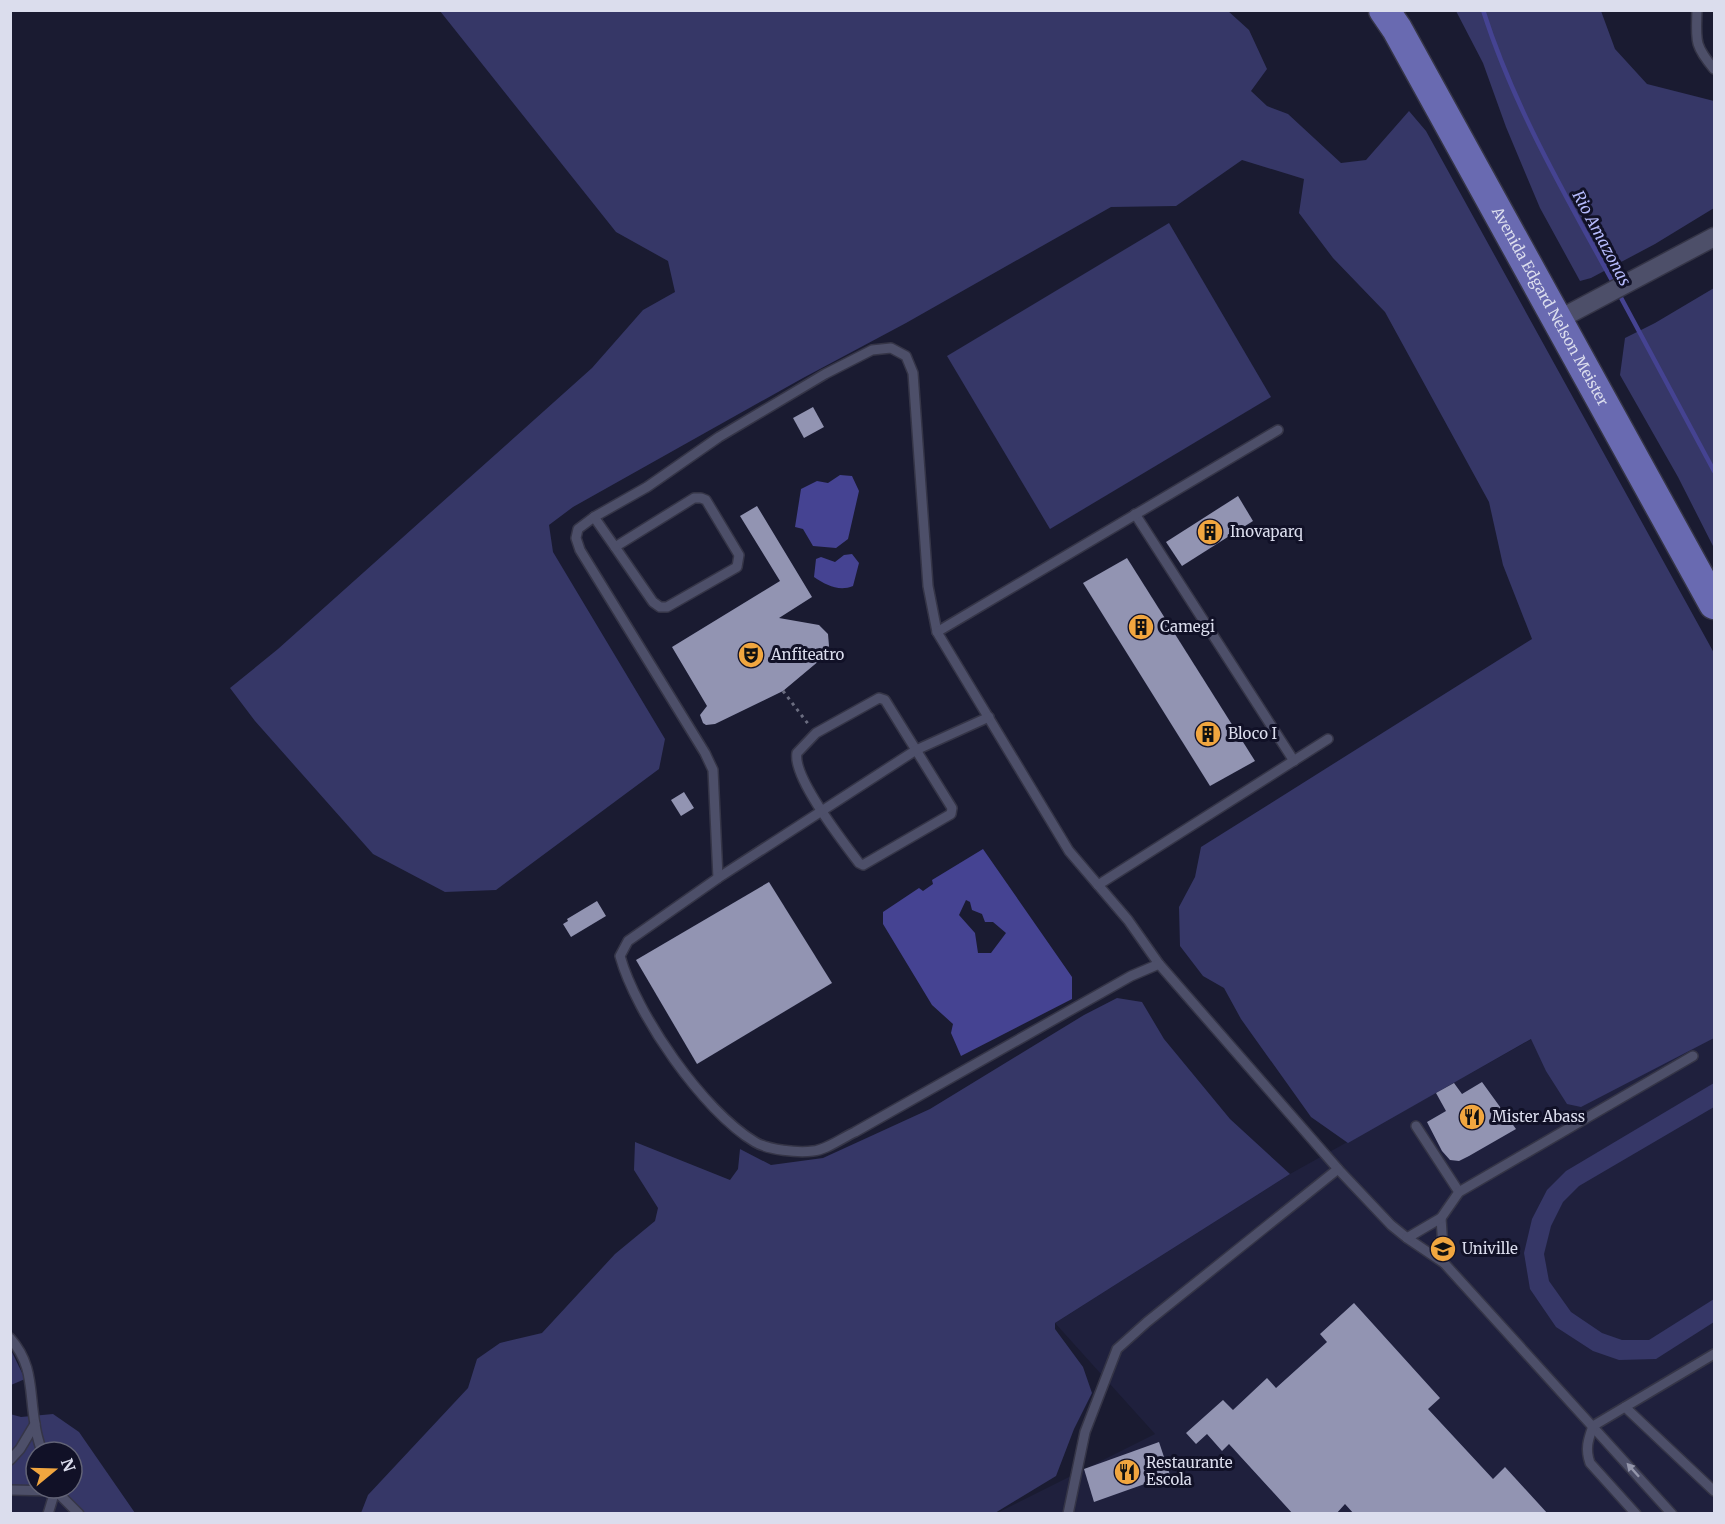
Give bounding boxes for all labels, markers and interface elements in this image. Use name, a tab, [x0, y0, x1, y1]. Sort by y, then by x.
water label: Rio Amazonas	[1569, 187, 1636, 289]
street label: Avenida Edgard Nelson Meister	[1487, 203, 1613, 409]
building icon: Inovaparq	[1195, 517, 1225, 547]
place label: Inovaparq	[1230, 522, 1303, 541]
building icon: Camegi	[1126, 612, 1156, 642]
place label: Camegi	[1160, 617, 1215, 636]
theatre icon: Anfiteatro	[736, 640, 766, 670]
place label: Anfiteatro	[770, 645, 845, 664]
building icon: Bloco I	[1193, 719, 1223, 749]
place label: Bloco I	[1228, 724, 1277, 743]
restaurant icon: Mister Abass	[1457, 1102, 1487, 1132]
place label: Mister Abass	[1492, 1107, 1585, 1126]
school or university icon: Univille	[1428, 1234, 1458, 1264]
place label: Univille	[1462, 1239, 1518, 1258]
north arrow	[24, 1440, 84, 1500]
place label: Restaurante Escola	[1146, 1453, 1233, 1489]
text: N	[57, 1456, 80, 1475]
restaurant icon: Restaurante Escola	[1112, 1457, 1142, 1487]
one-way arrow	[1627, 1463, 1640, 1478]

